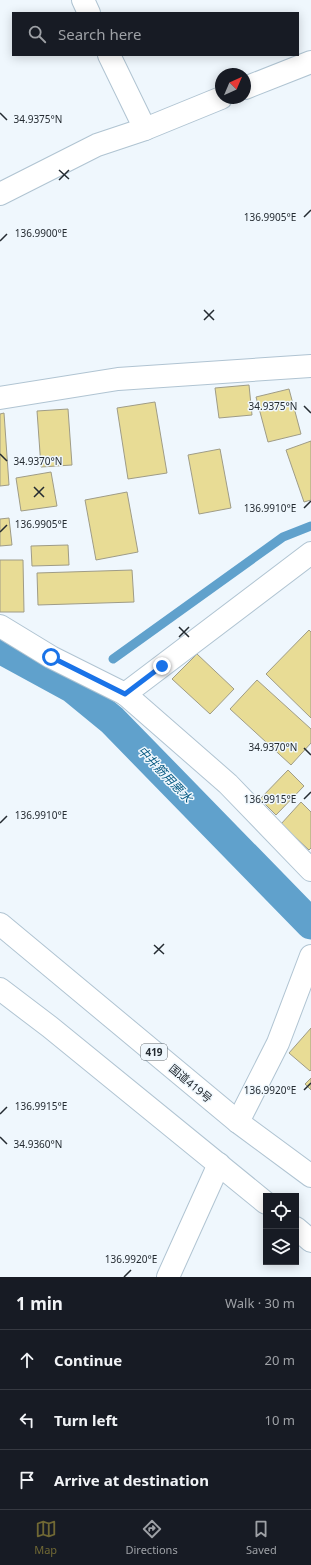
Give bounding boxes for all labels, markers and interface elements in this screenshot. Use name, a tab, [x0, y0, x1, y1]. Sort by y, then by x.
search box	[12, 12, 299, 56]
icon: search	[26, 23, 48, 45]
text: Search here	[58, 24, 141, 44]
north arrow	[215, 68, 251, 104]
text: 34.9375°N	[14, 112, 62, 126]
text: 136.9905°E	[244, 210, 296, 224]
text: 136.9900°E	[15, 226, 67, 240]
text: 34.9375°N	[249, 399, 297, 413]
text: 34.9370°N	[14, 454, 62, 468]
text: 136.9910°E	[244, 501, 296, 515]
text: 136.9905°E	[15, 517, 67, 531]
route start	[42, 648, 60, 666]
route end	[153, 657, 171, 675]
text: 34.9370°N	[249, 740, 297, 754]
water label: 中井筋用悪水	[134, 742, 198, 807]
text: 136.9915°E	[244, 792, 296, 806]
text: 136.9910°E	[15, 808, 67, 822]
road number: 419	[141, 1044, 167, 1060]
street label: 国道419号	[166, 1061, 216, 1105]
text: 136.9920°E	[244, 1083, 296, 1097]
text: 136.9915°E	[15, 1099, 67, 1113]
text: 34.9360°N	[14, 1137, 62, 1151]
map controls	[263, 1193, 299, 1265]
button: locate	[263, 1193, 299, 1229]
button: layers	[263, 1229, 299, 1265]
text: 136.9920°E	[105, 1252, 157, 1266]
text: 1 min	[16, 1292, 63, 1315]
text: Walk · 30 m	[225, 1294, 295, 1312]
icon: ahead	[16, 1349, 38, 1371]
text: Continue	[54, 1350, 122, 1370]
text: 20 m	[265, 1351, 295, 1369]
icon: left	[16, 1409, 38, 1431]
text: Turn left	[54, 1410, 118, 1430]
text: 10 m	[265, 1411, 295, 1429]
icon: arrive	[16, 1469, 38, 1491]
text: Arrive at destination	[54, 1470, 209, 1490]
tab: Map	[34, 1518, 57, 1557]
tab: Directions	[125, 1518, 178, 1557]
tab: Saved	[246, 1518, 277, 1557]

